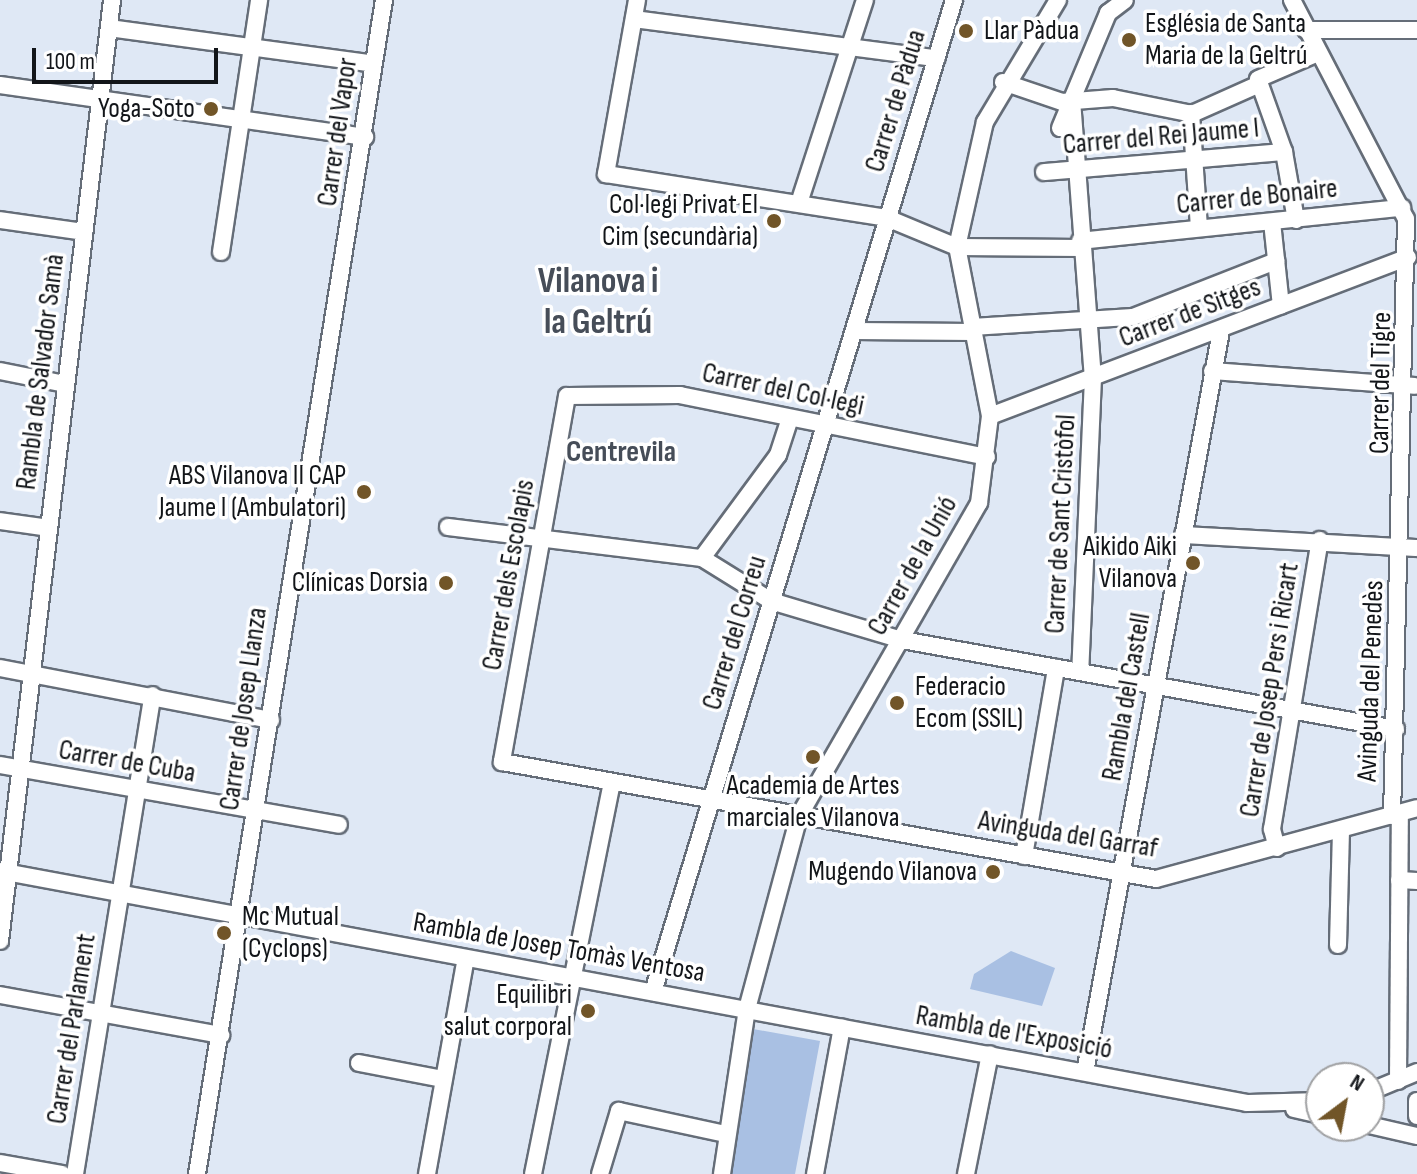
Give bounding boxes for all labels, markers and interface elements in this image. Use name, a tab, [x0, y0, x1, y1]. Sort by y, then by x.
place label: Església de Santa Maria de la Geltrú	[1145, 7, 1307, 73]
place label: Llar Pàdua	[984, 14, 1079, 48]
marker: Llar Pàdua	[955, 20, 977, 42]
street label: Carrer de Pàdua	[858, 26, 934, 176]
marker: Església de Santa Maria de la Geltrú	[1120, 31, 1138, 49]
scale bar	[36, 32, 222, 82]
text: 100 m	[46, 47, 95, 76]
street label: Carrer del Vapor	[311, 56, 365, 208]
place label: Yoga-Soto	[98, 92, 195, 126]
marker: Yoga-Soto	[202, 100, 220, 118]
street label: Carrer del Rei Jaume I	[1061, 112, 1261, 162]
street label: Carrer de Bonaire	[1175, 172, 1339, 222]
place label: Col·legi Privat El Cim (secundària)	[602, 188, 758, 254]
marker: Col·legi Privat El Cim (secundària)	[765, 212, 783, 230]
street label: Rambla de Salvador Samà	[10, 252, 72, 492]
district label: Vilanova i la Geltrú	[538, 259, 658, 344]
street label: Carrer de Sitges	[1115, 271, 1265, 355]
street label: Carrer del Tigre	[1363, 311, 1399, 455]
street label: Carrer del Col·legi	[699, 356, 867, 424]
street label: Carrer de Sant Cristòfol	[1038, 414, 1084, 634]
district label: Centrevila	[566, 434, 676, 470]
place label: ABS Vilanova II CAP Jaume I (Ambulatori)	[159, 459, 346, 525]
street label: Carrer dels Escolapis	[476, 477, 542, 673]
marker: ABS Vilanova II CAP Jaume I (Ambulatori)	[353, 481, 375, 503]
street label: Carrer de la Unió	[861, 491, 965, 641]
place label: Aikido Aiki Vilanova	[1083, 530, 1177, 596]
street label: Carrer del Correu	[696, 552, 774, 714]
marker: Aikido Aiki Vilanova	[1184, 554, 1202, 572]
street label: Carrer de Josep Pers i Ricart	[1233, 561, 1307, 819]
place label: Clínicas Dorsia	[292, 566, 428, 600]
marker: Clínicas Dorsia	[435, 572, 457, 594]
street label: Avinguda del Penedès	[1351, 580, 1391, 782]
street label: Carrer de Josep Llanza	[213, 605, 275, 813]
street label: Rambla del Castell	[1096, 610, 1158, 784]
place label: Federacio Ecom (SSIL)	[915, 670, 1023, 736]
marker: Federacio Ecom (SSIL)	[886, 692, 908, 714]
street label: Carrer de Cuba	[56, 733, 198, 791]
marker: Academia de Artes marciales Vilanova	[804, 748, 822, 766]
place label: Academia de Artes marciales Vilanova	[726, 769, 900, 835]
street label: Avinguda del Garraf	[976, 804, 1160, 866]
place label: Mugendo Vilanova	[808, 855, 977, 889]
marker: Mugendo Vilanova	[984, 863, 1002, 881]
place label: Mc Mutual (Cyclops)	[242, 900, 339, 966]
street label: Rambla de Josep Tomàs Ventosa	[410, 906, 708, 990]
marker: Mc Mutual (Cyclops)	[213, 922, 235, 944]
street label: Carrer del Parlament	[40, 932, 104, 1126]
place label: Equilibri salut corporal	[444, 978, 572, 1044]
street label: Rambla de l'Exposició	[913, 999, 1115, 1067]
marker: Equilibri salut corporal	[579, 1002, 597, 1020]
north arrow	[1305, 1062, 1385, 1142]
text: N	[1345, 1068, 1369, 1097]

